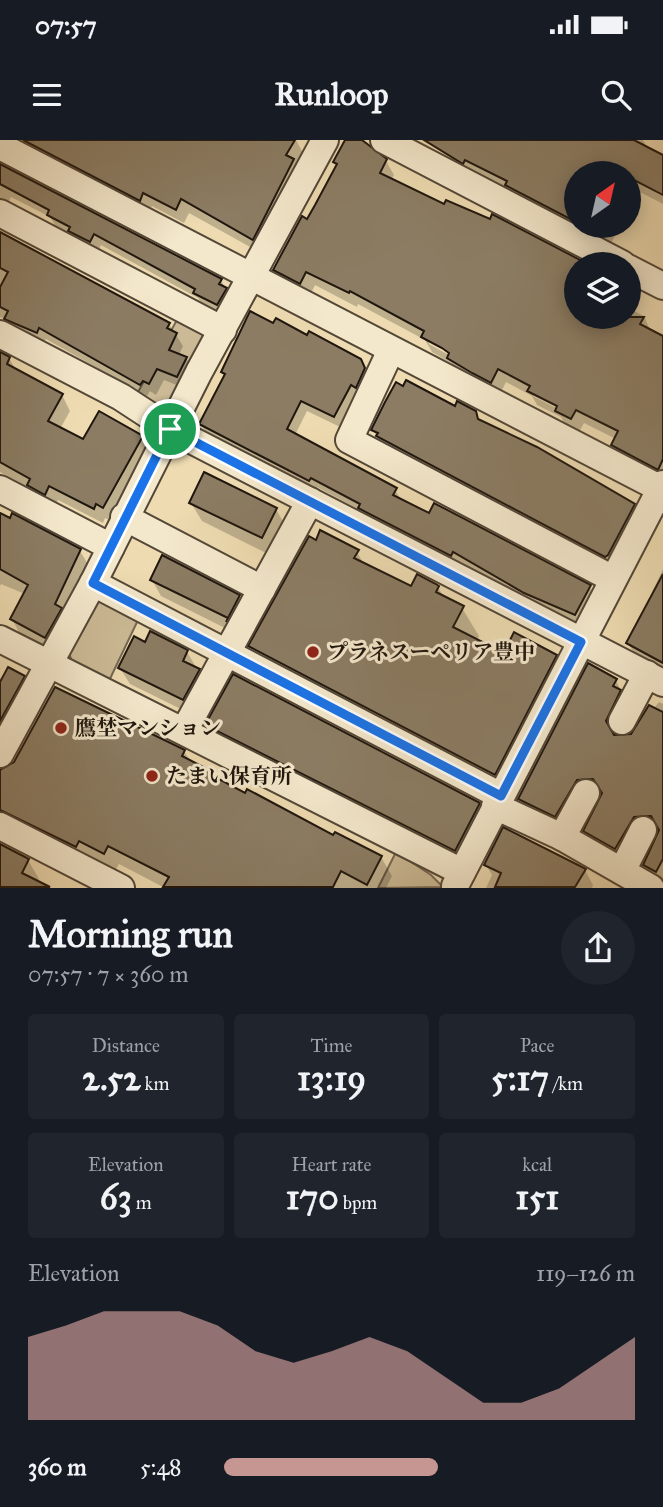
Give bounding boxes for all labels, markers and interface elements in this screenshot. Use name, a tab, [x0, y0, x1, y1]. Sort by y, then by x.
text: 07:57	[35, 9, 97, 41]
text: Runloop	[275, 75, 388, 114]
icon: menu	[28, 76, 66, 114]
icon: search	[597, 76, 635, 114]
north arrow	[564, 161, 640, 238]
map controls	[564, 161, 641, 329]
button: layers	[564, 252, 641, 329]
pin	[140, 399, 200, 459]
icon: arrive	[151, 410, 189, 448]
place label: プラネスーペリア豊中	[327, 639, 535, 665]
marker: プラネスーペリア豊中	[305, 644, 321, 660]
place label: 鷹埜マンション	[75, 715, 221, 741]
marker: 鷹埜マンション	[53, 720, 69, 736]
place label: たまい保育所	[166, 763, 292, 789]
marker: たまい保育所	[144, 768, 160, 784]
text: Morning run	[28, 911, 233, 957]
button: share	[561, 911, 635, 985]
text: 07:57 · 7 × 360 m	[28, 960, 189, 988]
text: Distance	[92, 1034, 160, 1057]
text: Time	[310, 1034, 353, 1057]
text: Pace	[520, 1034, 554, 1057]
text: 2.52	[82, 1057, 141, 1100]
text: 13:19	[297, 1057, 366, 1100]
text: 5:17	[491, 1057, 549, 1100]
text: km	[141, 1072, 169, 1095]
text: /km	[549, 1072, 583, 1095]
text: Elevation	[88, 1153, 164, 1176]
text: Heart rate	[292, 1153, 371, 1176]
text: kcal	[522, 1153, 552, 1176]
text: 63	[100, 1176, 132, 1219]
text: 170	[286, 1176, 339, 1219]
text: 151	[515, 1176, 559, 1219]
text: m	[132, 1191, 152, 1214]
text: bpm	[339, 1191, 377, 1214]
text: Elevation	[28, 1259, 119, 1287]
text: 119–126 m	[536, 1259, 635, 1287]
text: 360 m	[28, 1453, 87, 1481]
text: 5:48	[140, 1453, 182, 1481]

